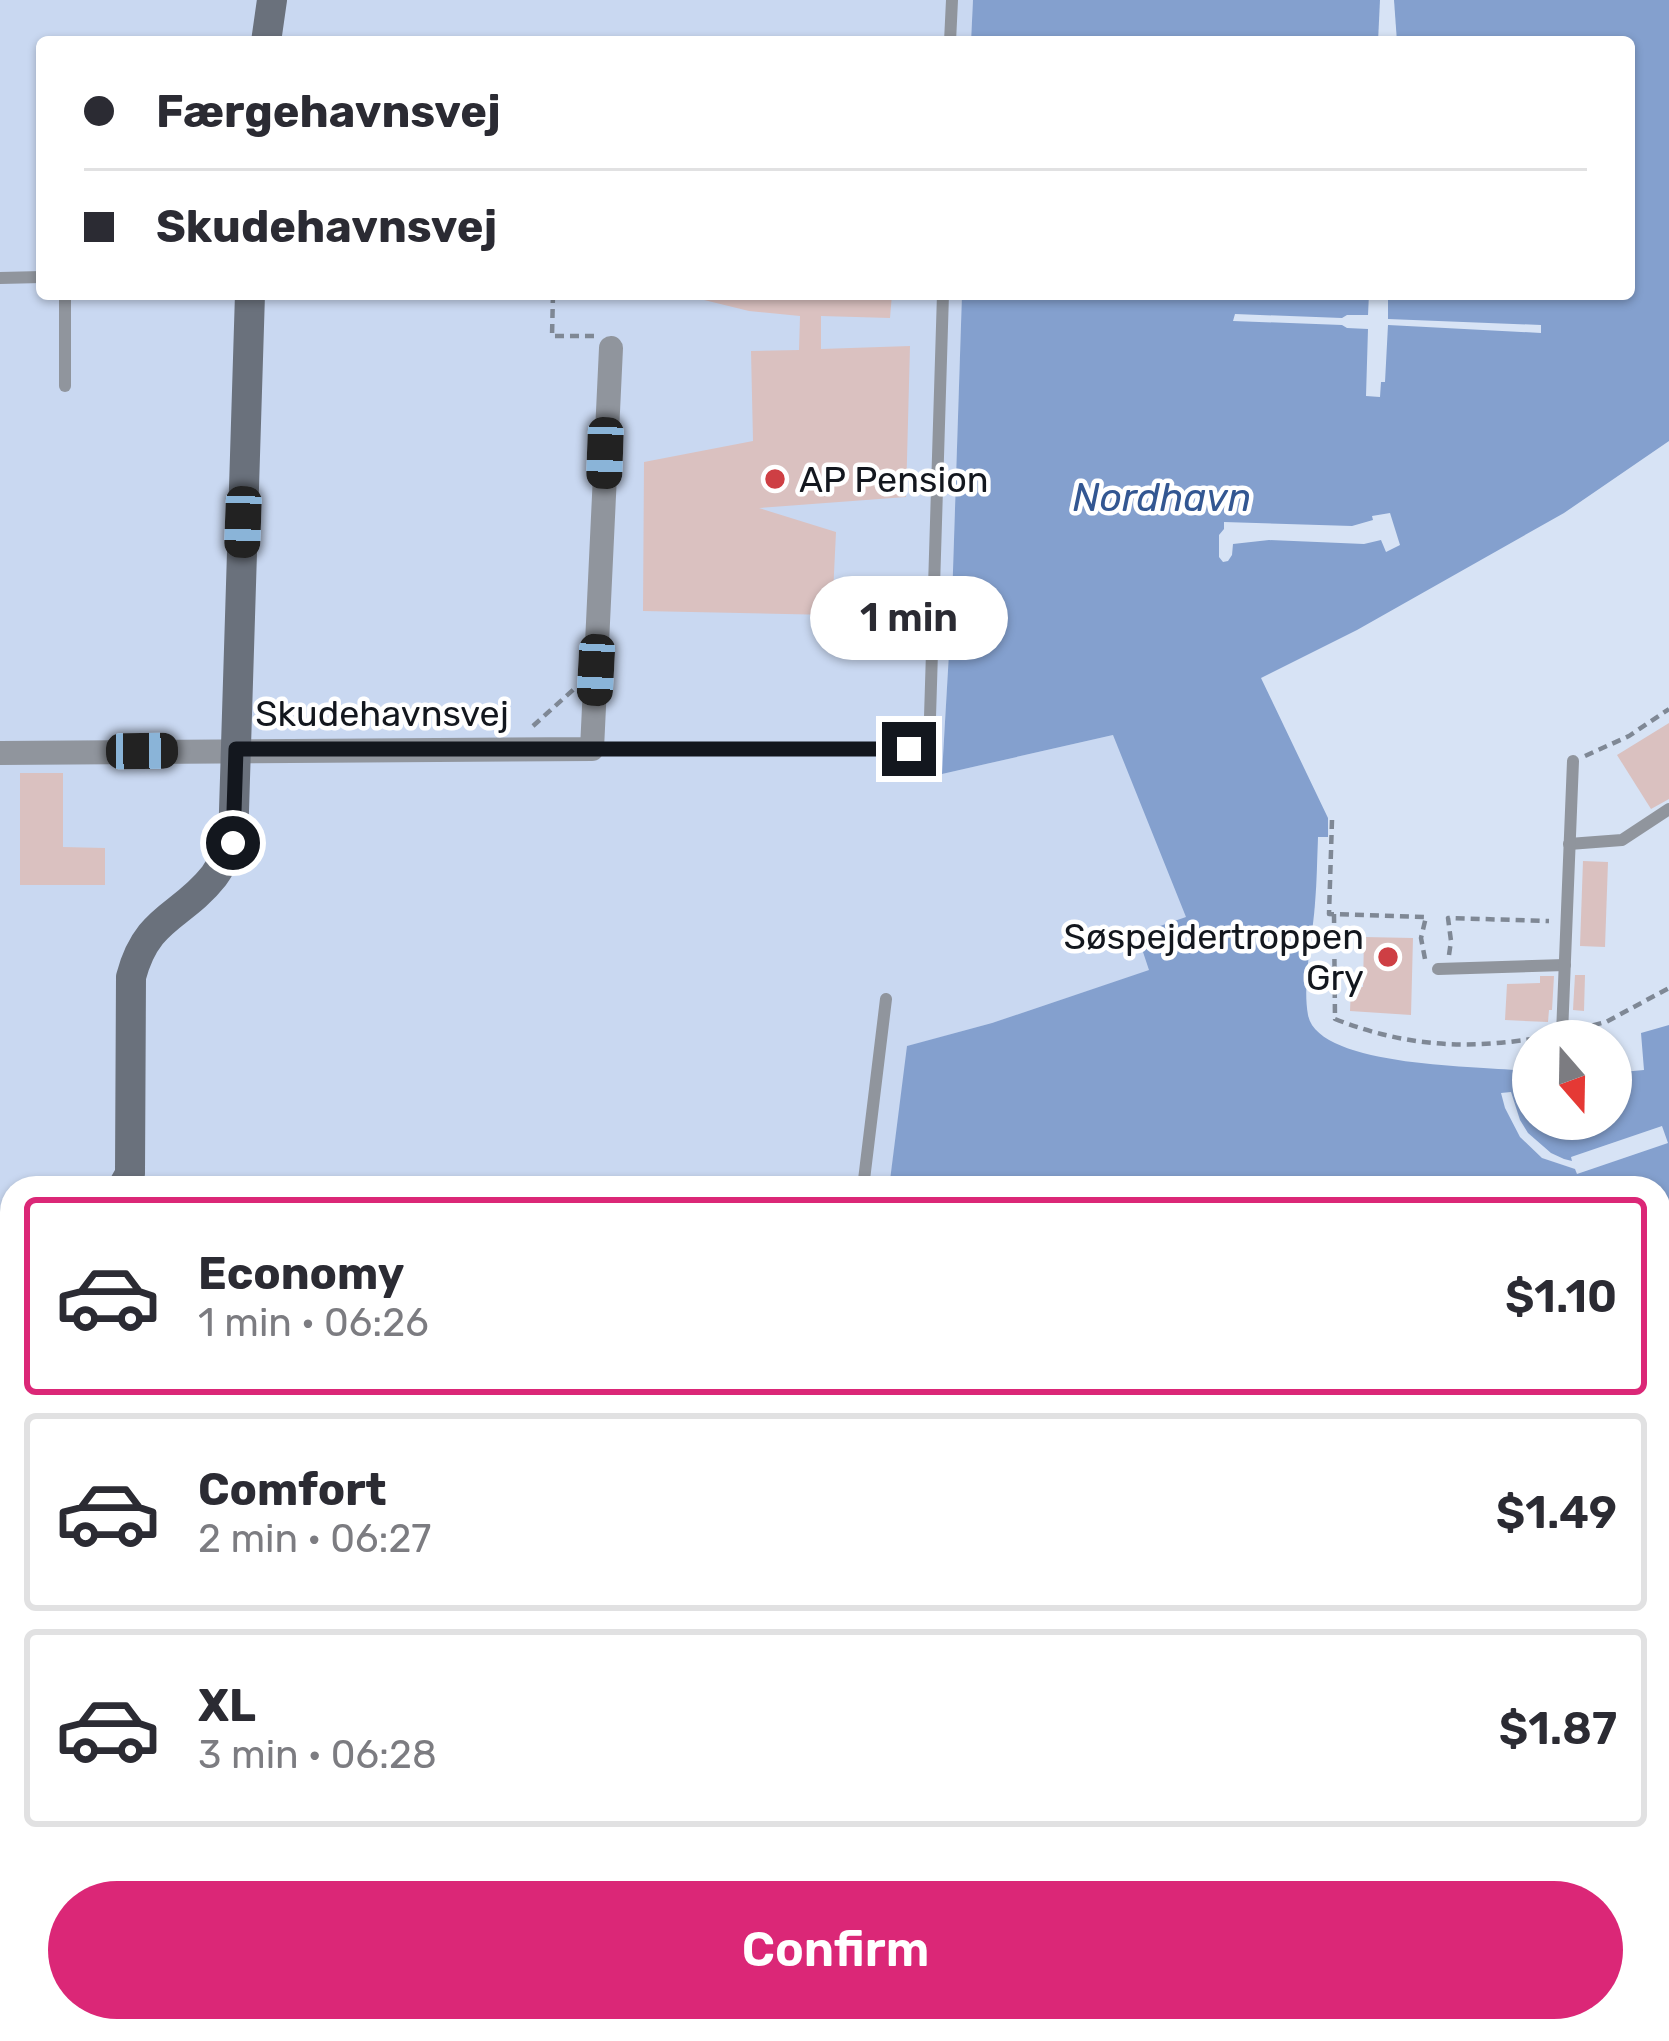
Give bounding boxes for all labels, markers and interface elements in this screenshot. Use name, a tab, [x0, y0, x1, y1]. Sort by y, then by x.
text: Færgehavnsvej	[156, 85, 501, 138]
text: Skudehavnsvej	[156, 200, 497, 253]
car	[586, 416, 624, 490]
place label: AP Pension	[799, 458, 989, 501]
marker: AP Pension	[762, 466, 788, 492]
water label: Nordhavn	[1072, 475, 1252, 521]
car	[224, 485, 262, 559]
callout: 1 min	[810, 575, 1008, 659]
text: 1 min	[860, 595, 958, 641]
car	[576, 633, 616, 707]
street label: Skudehavnsvej	[255, 692, 509, 735]
route end	[882, 722, 936, 776]
car	[106, 732, 178, 770]
route start	[206, 816, 260, 870]
place label: Søspejdertroppen Gry	[1064, 915, 1364, 999]
marker: Søspejdertroppen Gry	[1375, 944, 1401, 970]
north arrow	[1512, 1020, 1632, 1140]
map controls	[1512, 1020, 1632, 1140]
icon: car	[54, 1242, 162, 1350]
text: Economy	[198, 1247, 404, 1300]
text: $1.10	[1505, 1270, 1617, 1323]
text: 1 min · 06:26	[198, 1300, 429, 1346]
icon: car	[54, 1458, 162, 1566]
text: Comfort	[198, 1463, 387, 1516]
text: $1.49	[1496, 1486, 1617, 1539]
text: 2 min · 06:27	[198, 1516, 431, 1562]
icon: car	[54, 1674, 162, 1782]
text: XL	[198, 1679, 256, 1732]
text: $1.87	[1499, 1702, 1617, 1755]
text: 3 min · 06:28	[198, 1732, 437, 1778]
button: Confirm	[48, 1881, 1623, 2019]

